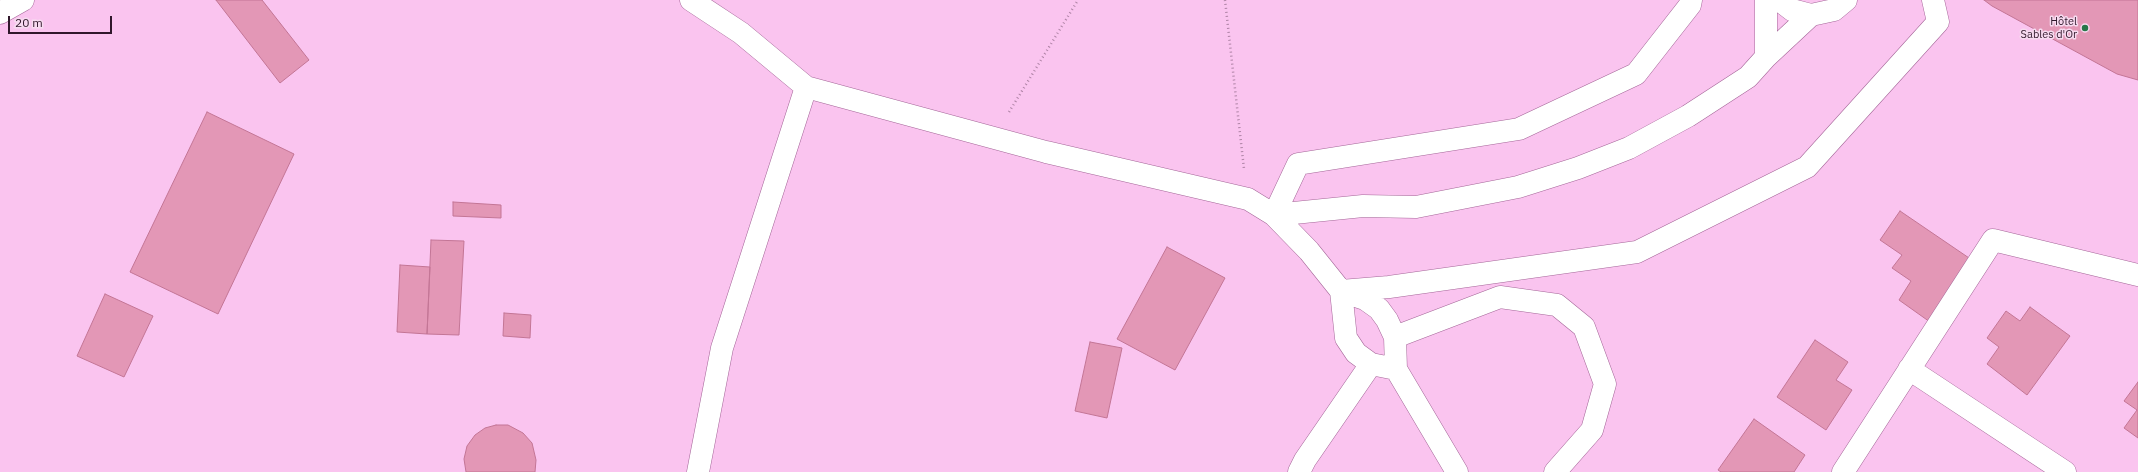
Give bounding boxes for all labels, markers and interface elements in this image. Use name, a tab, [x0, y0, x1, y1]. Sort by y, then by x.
scale bar	[10, 8, 114, 34]
text: 20 m	[15, 15, 43, 30]
place label: Hôtel Sables d'Or	[2021, 15, 2077, 41]
marker: Hôtel Sables d'Or	[2080, 23, 2090, 33]

